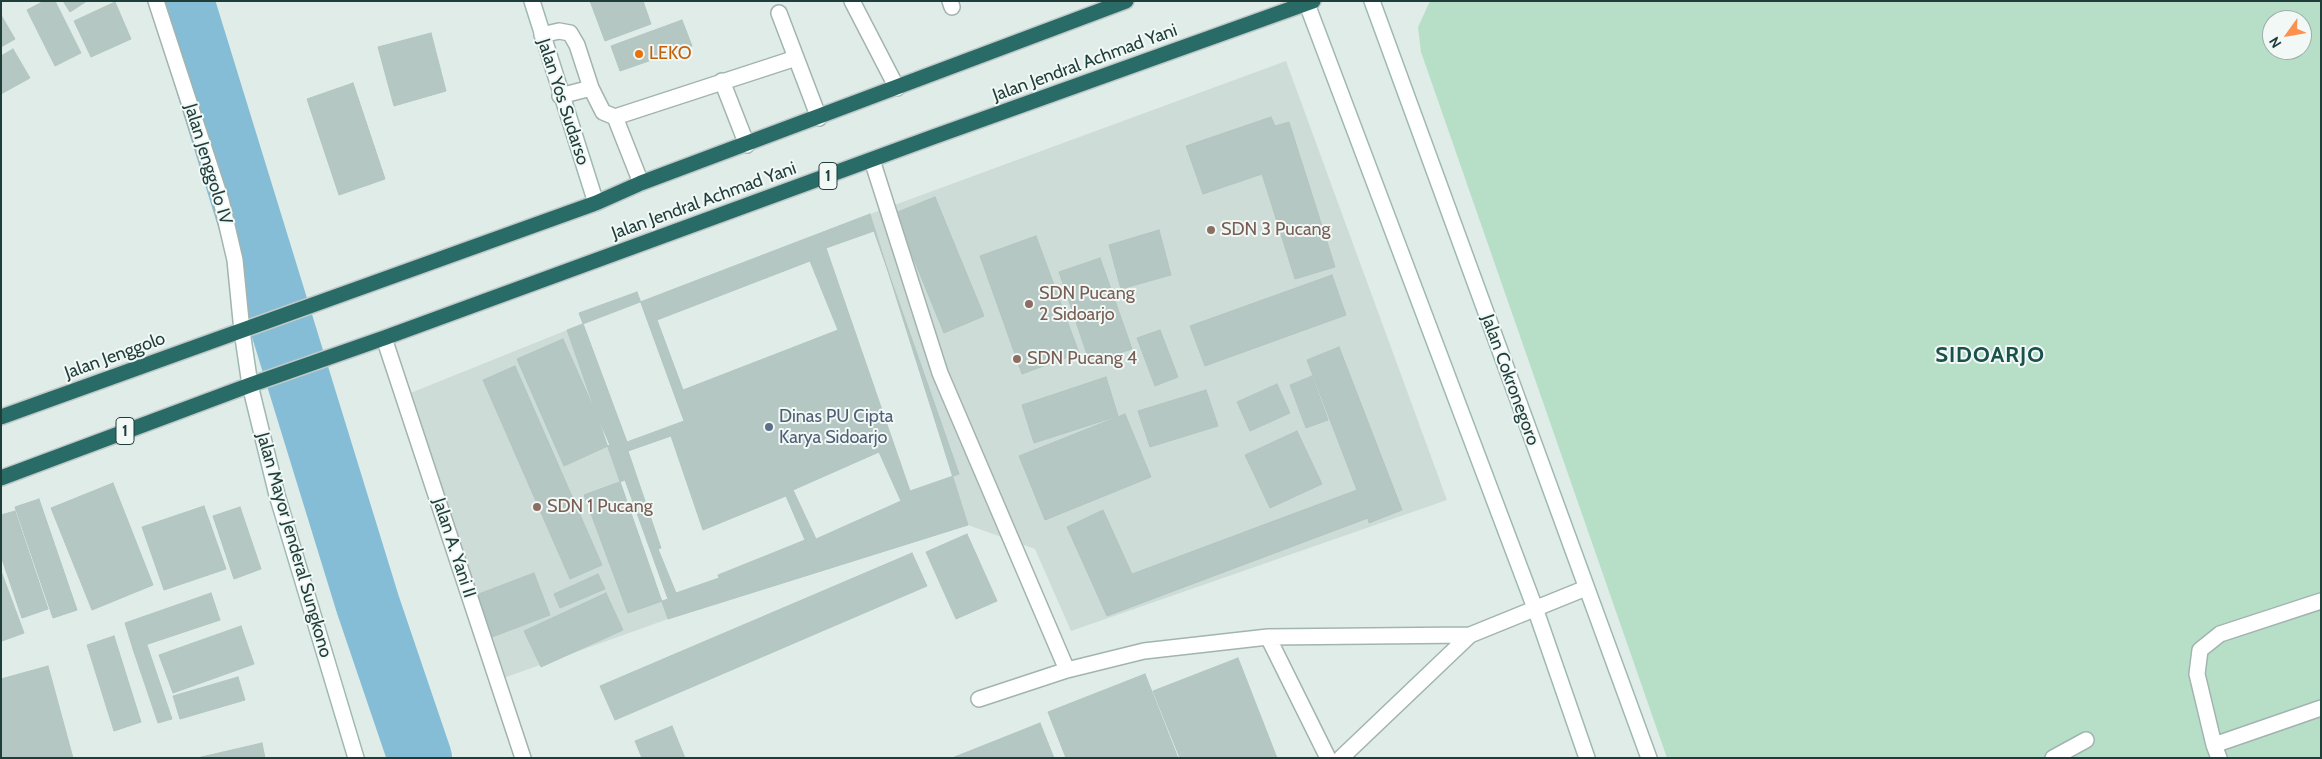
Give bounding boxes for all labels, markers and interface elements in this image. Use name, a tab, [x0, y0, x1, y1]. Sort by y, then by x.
north arrow	[2262, 10, 2312, 60]
street label: Jalan Jendral Achmad Yani	[990, 20, 1180, 106]
text: N	[2265, 33, 2285, 51]
street label: Jalan Yos Sudarso	[532, 36, 594, 168]
place label: LEKO	[649, 43, 692, 65]
marker: LEKO	[633, 48, 645, 60]
street label: Jalan Jenggolo IV	[179, 101, 237, 227]
street label: Jalan Jendral Achmad Yani	[609, 158, 799, 244]
road number: 1	[819, 162, 837, 190]
place label: SDN 3 Pucang	[1221, 219, 1331, 241]
marker: SDN 3 Pucang	[1205, 224, 1217, 236]
place label: SDN Pucang 2 Sidoarjo	[1039, 283, 1135, 326]
marker: SDN Pucang 2 Sidoarjo	[1023, 298, 1035, 310]
street label: Jalan Cokronegoro	[1476, 312, 1544, 448]
street label: Jalan Jenggolo	[62, 328, 168, 384]
district label: SIDOARJO	[1934, 343, 2046, 369]
place label: SDN Pucang 4	[1027, 348, 1137, 370]
marker: SDN Pucang 4	[1011, 353, 1023, 365]
place label: Dinas PU Cipta Karya Sidoarjo	[779, 406, 893, 448]
road number: 1	[116, 418, 134, 444]
marker: Dinas PU Cipta Karya Sidoarjo	[763, 421, 775, 433]
street label: Jalan Mayor Jenderal Sungkono	[251, 430, 337, 660]
street label: Jalan A. Yani II	[428, 495, 480, 601]
place label: SDN 1 Pucang	[547, 496, 653, 518]
marker: SDN 1 Pucang	[531, 501, 543, 513]

